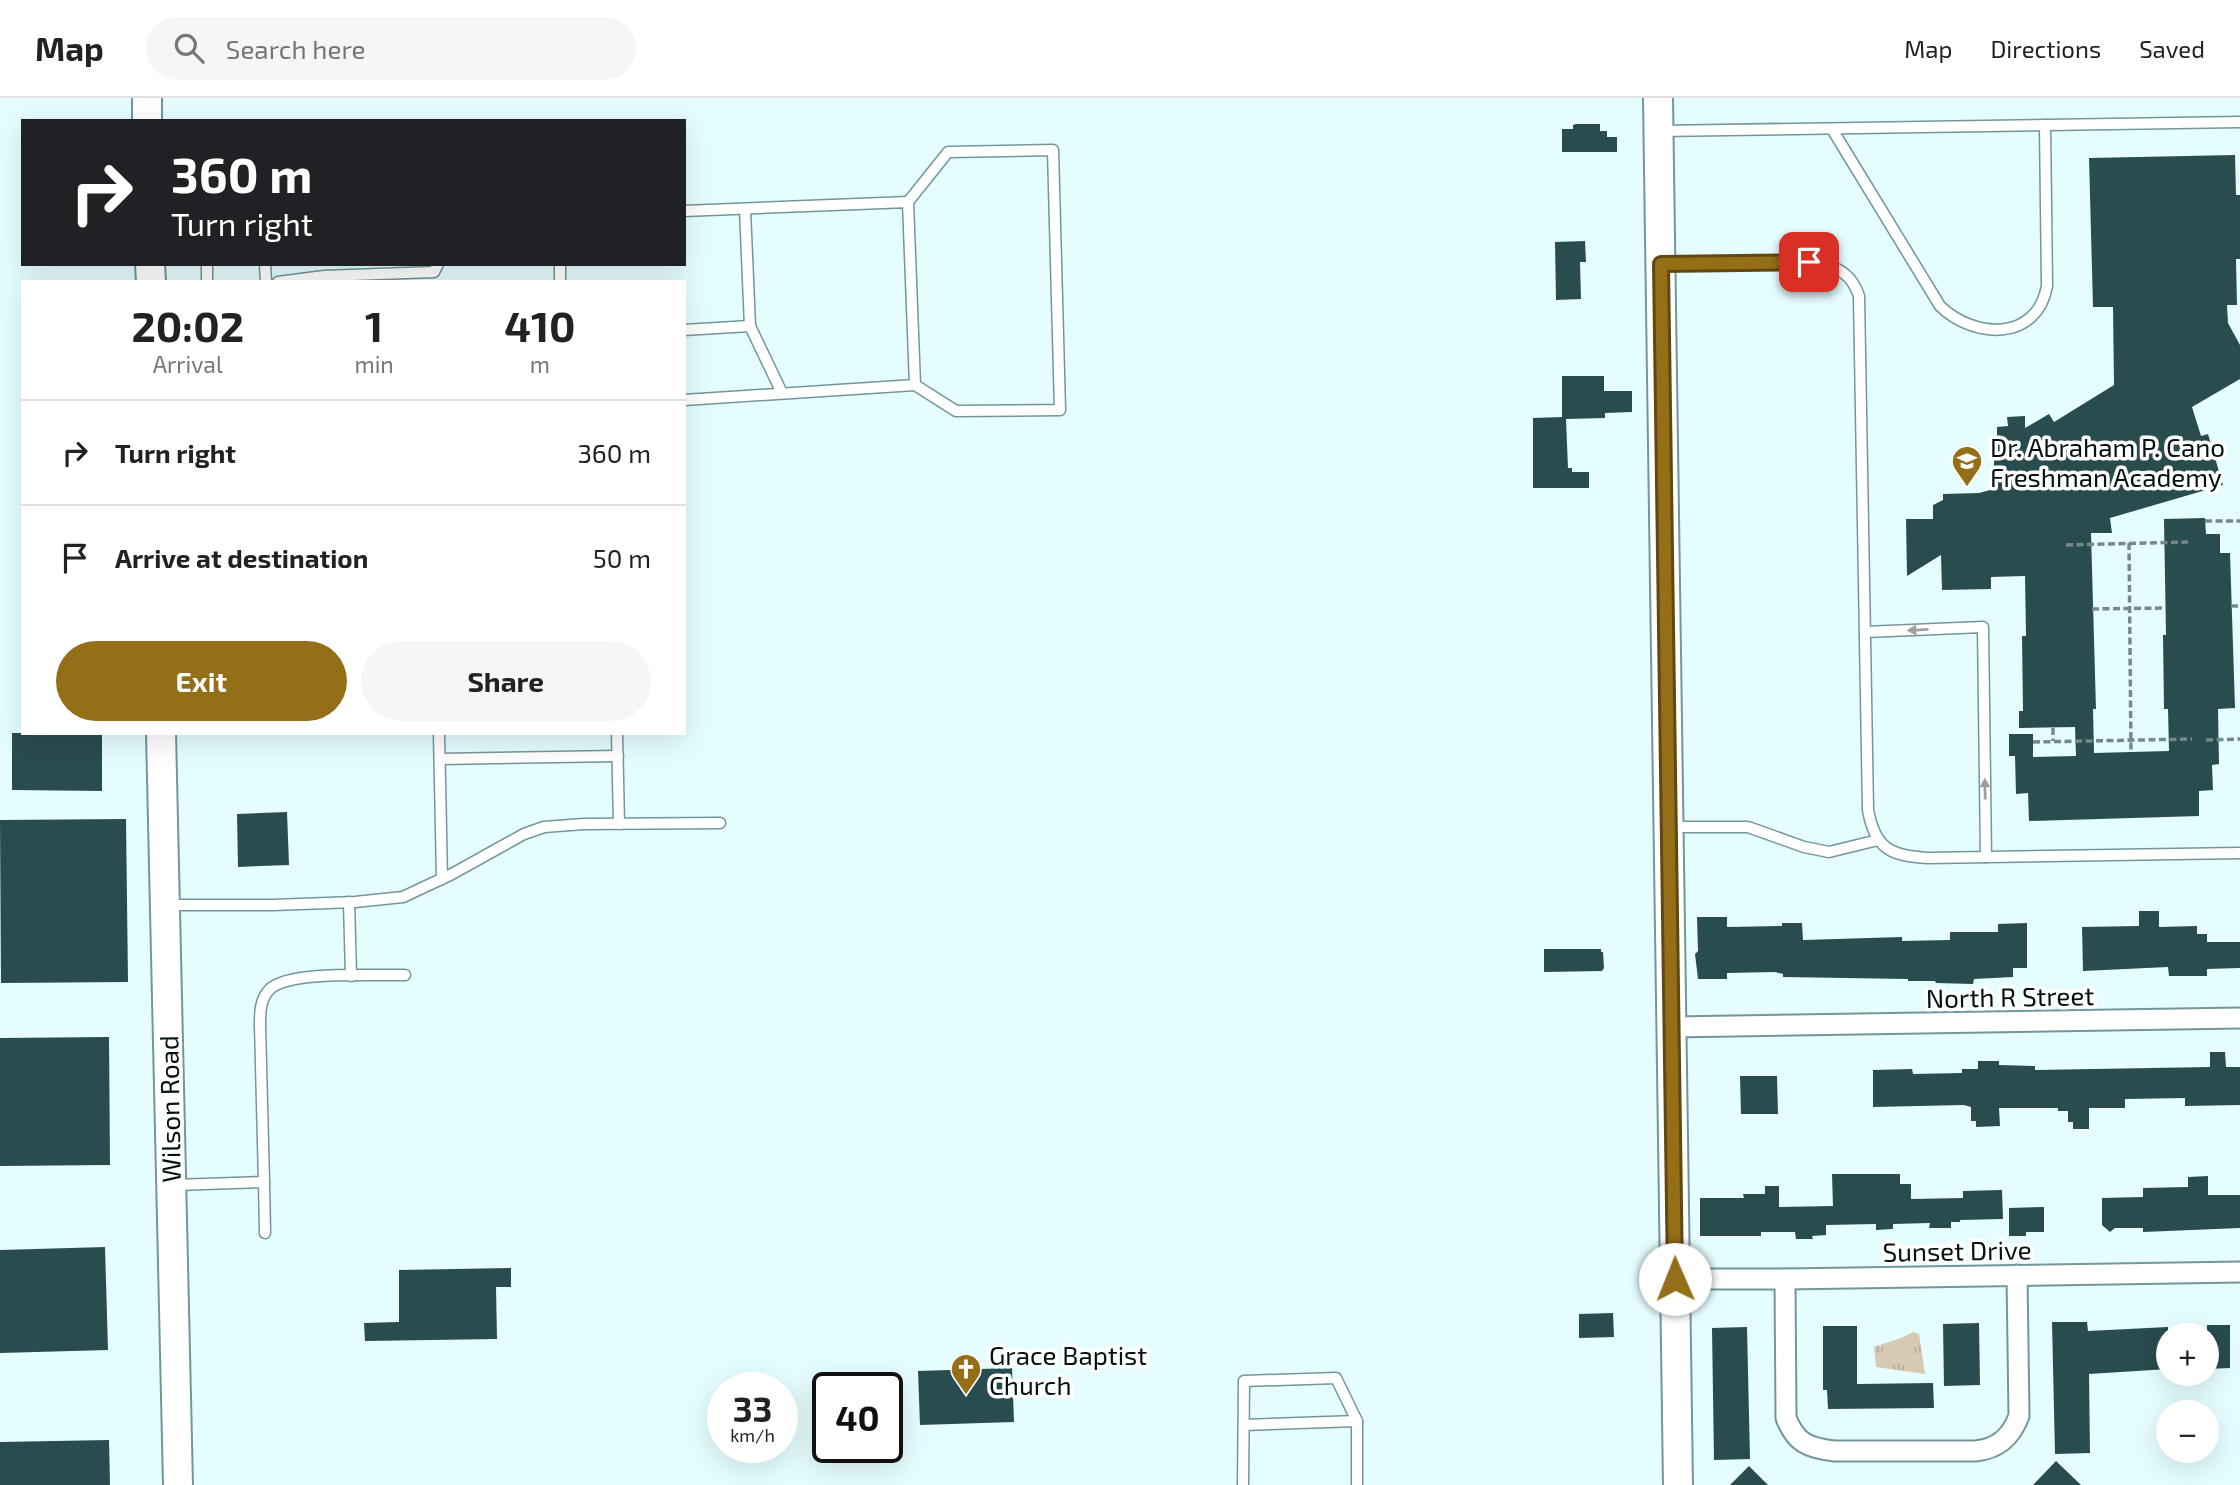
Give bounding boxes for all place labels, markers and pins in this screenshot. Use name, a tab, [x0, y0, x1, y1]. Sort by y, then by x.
pin	[1779, 232, 1839, 292]
place label: Dr. Abraham P. Cano Freshman Academy	[1990, 431, 2225, 492]
school or university icon: Dr. Abraham P. Cano Freshman Academy	[1950, 444, 1984, 488]
place label: Grace Baptist Church	[989, 1339, 1147, 1400]
church icon: Grace Baptist Church	[949, 1352, 983, 1396]

